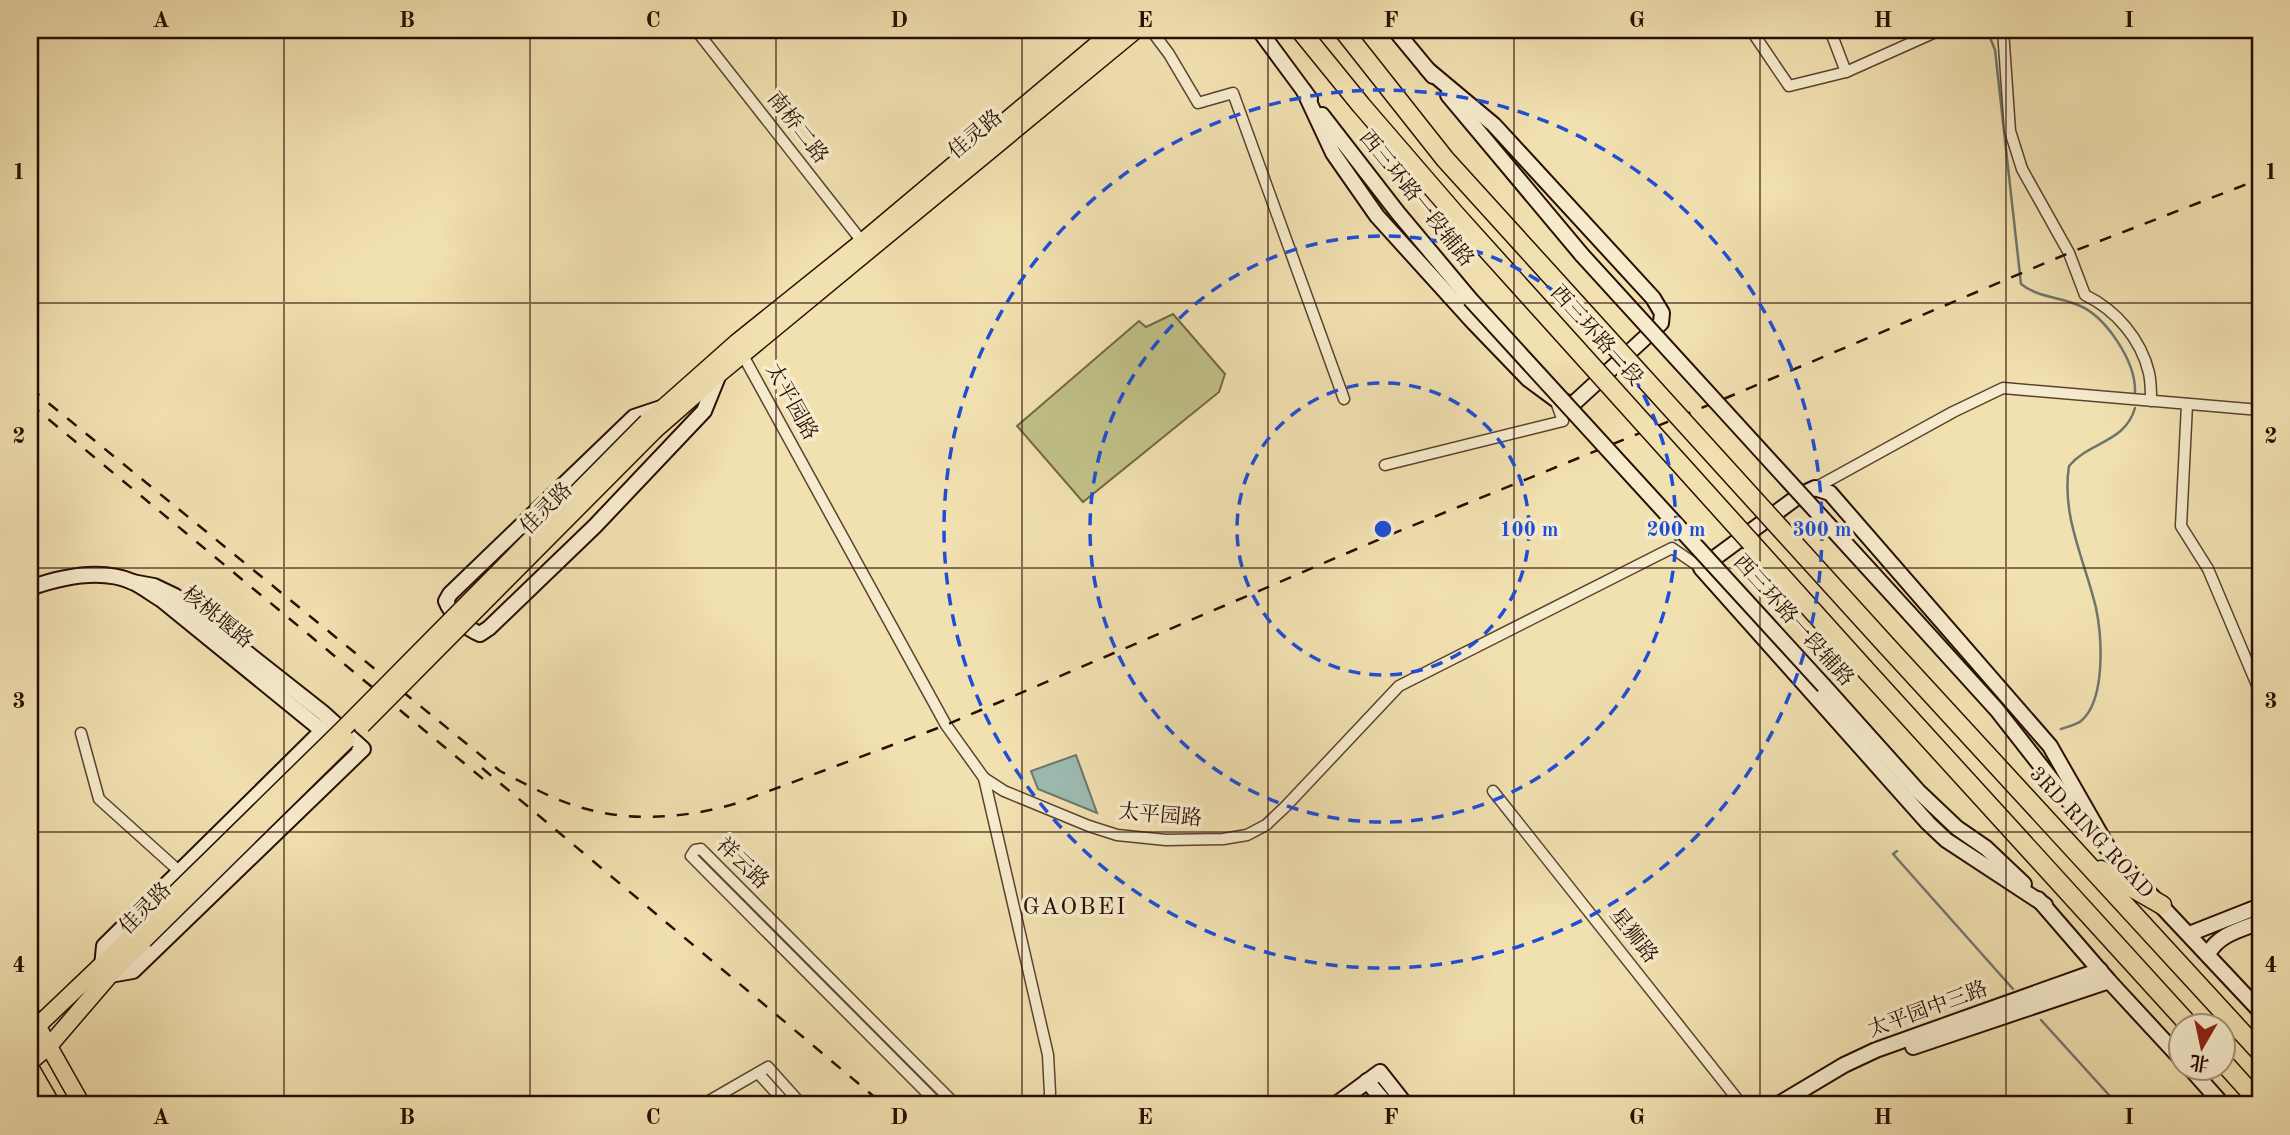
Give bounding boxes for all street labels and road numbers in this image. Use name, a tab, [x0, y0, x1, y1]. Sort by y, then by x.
street label: 南桥二路	[763, 87, 833, 168]
street label: 佳灵路	[944, 105, 1007, 163]
street label: 西三环路一段辅路	[1355, 126, 1479, 271]
street label: 西三环路一段	[1546, 281, 1647, 390]
street label: 太平园路	[761, 359, 822, 444]
street label: 佳灵路	[516, 478, 577, 539]
street label: 西三环路一段辅路	[1729, 550, 1858, 690]
street label: 核桃堰路	[178, 582, 258, 653]
street label: 3RD RING ROAD	[2025, 763, 2157, 903]
street label: 太平园路	[1117, 800, 1203, 830]
street label: 祥云路	[712, 833, 773, 893]
street label: 佳灵路	[115, 878, 176, 939]
street label: 星狮路	[1605, 903, 1662, 967]
street label: 太平园中三路	[1865, 977, 1991, 1041]

